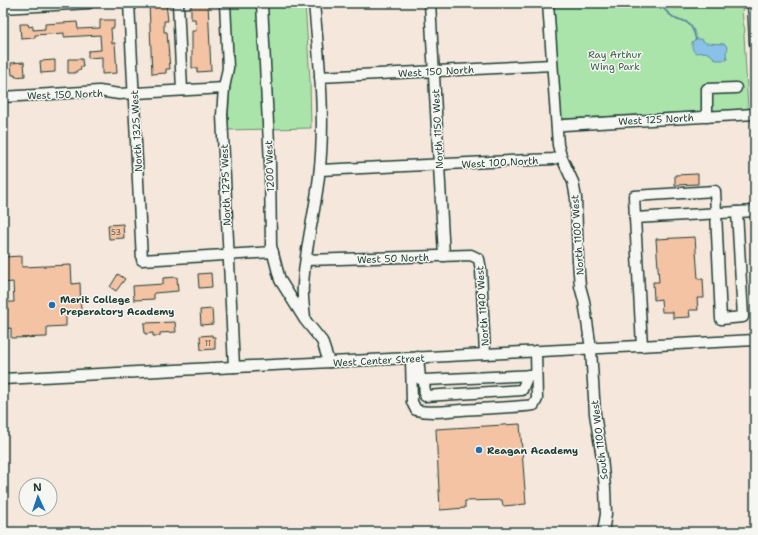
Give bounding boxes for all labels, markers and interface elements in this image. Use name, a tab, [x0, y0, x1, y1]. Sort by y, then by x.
park label: Ray Arthur Wing Park	[588, 48, 642, 73]
street label: West 150 North	[398, 63, 474, 80]
street label: West 150 North	[27, 87, 103, 102]
street label: North 1150 West	[429, 89, 446, 169]
street label: North 1325 West	[128, 90, 145, 172]
street label: West 125 North	[618, 111, 694, 128]
street label: 1200 West	[262, 140, 277, 192]
street label: North 1275 West	[218, 144, 233, 226]
street label: West 100 North	[461, 154, 539, 171]
street label: North 1100 West	[568, 194, 587, 276]
house number: 53	[111, 227, 121, 238]
street label: West 50 North	[357, 251, 429, 266]
street label: North 1140 West	[473, 265, 492, 347]
place label: Merit College Preperatory Academy	[60, 293, 174, 318]
marker: Merit College Preperatory Academy	[47, 300, 57, 310]
house number: 11	[205, 338, 211, 349]
street label: West Center Street	[333, 352, 425, 369]
street label: South 1100 West	[588, 399, 611, 480]
place label: Reagan Academy	[487, 444, 578, 457]
marker: Reagan Academy	[474, 445, 484, 455]
north arrow	[18, 477, 58, 517]
text: N	[33, 480, 43, 495]

